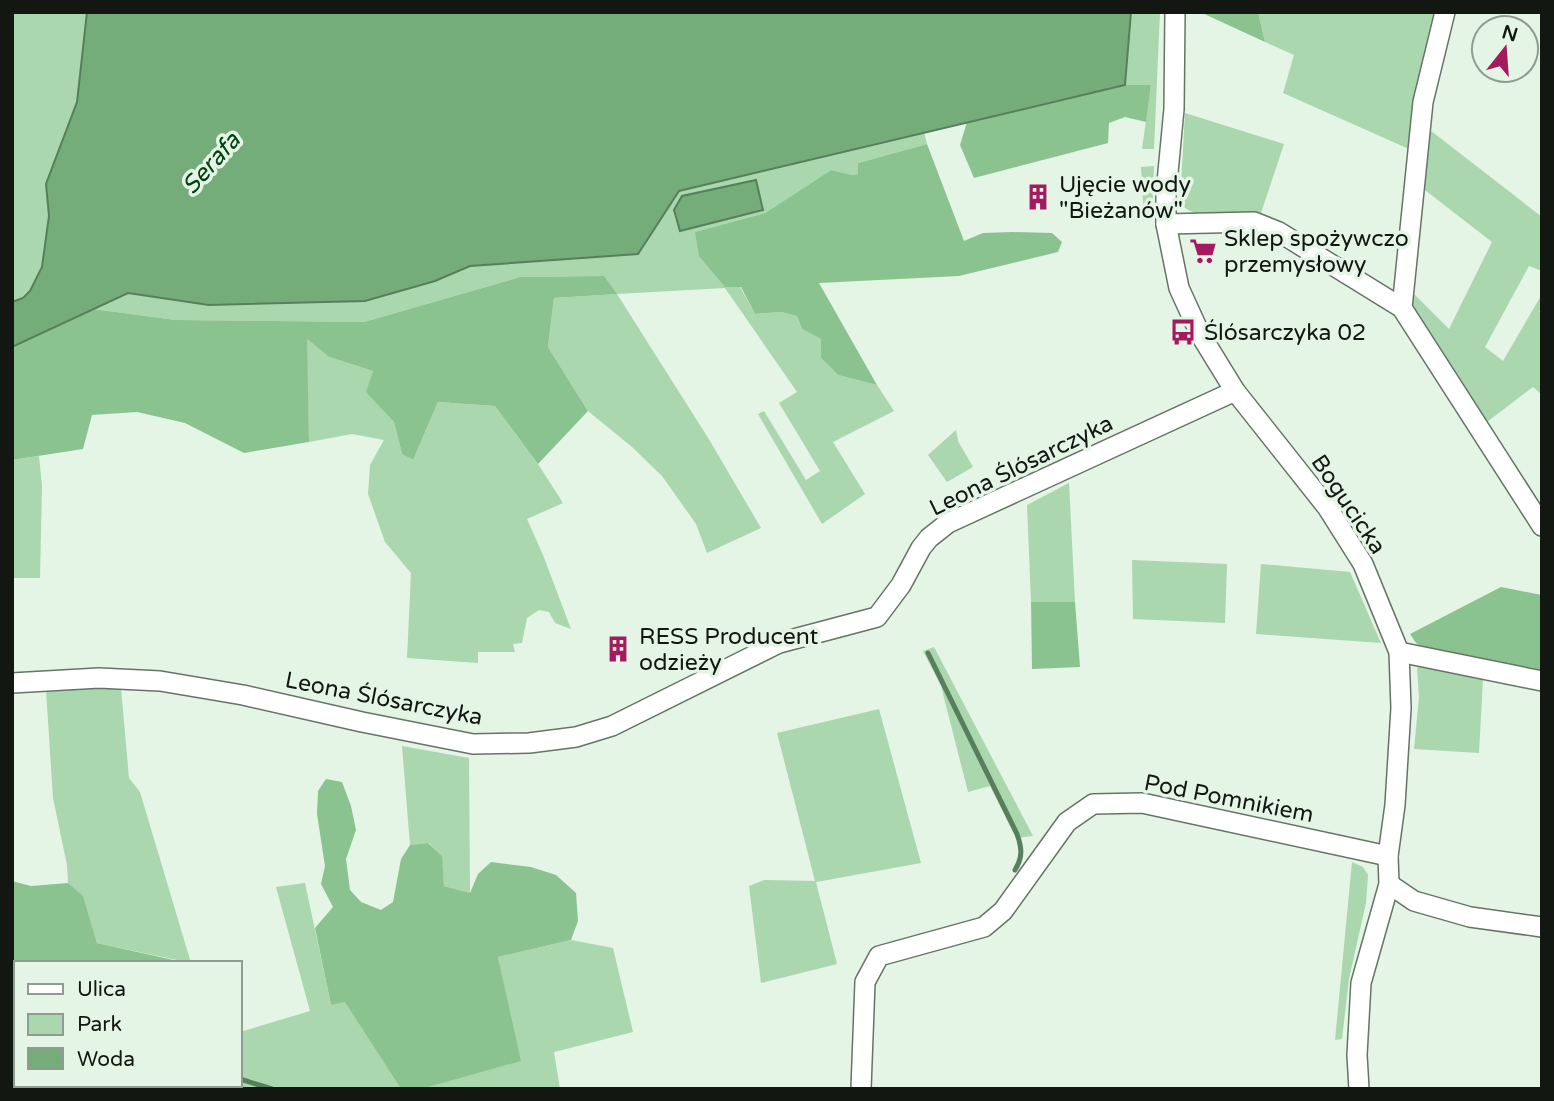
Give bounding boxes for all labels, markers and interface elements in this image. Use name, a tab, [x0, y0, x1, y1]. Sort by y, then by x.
north arrow	[1470, 14, 1540, 84]
text: N	[1499, 21, 1520, 46]
water label: Serafa	[176, 126, 247, 200]
place label: Ujęcie wody "Bieżanów"	[1059, 171, 1191, 225]
building icon: Ujęcie wody "Bieżanów"	[1023, 182, 1053, 212]
place label: Sklep spożywczo przemysłowy	[1224, 225, 1409, 279]
supermarket icon: Sklep spożywczo przemysłowy	[1188, 236, 1218, 266]
bus stop icon: Ślósarczyka 02	[1168, 317, 1198, 347]
place label: Ślósarczyka 02	[1204, 319, 1366, 347]
street label: Leona Ślósarczyka	[925, 409, 1118, 522]
street label: Bogucicka	[1305, 450, 1392, 560]
place label: RESS Producent odzieży	[639, 623, 819, 677]
building icon: RESS Producent odzieży	[603, 634, 633, 664]
street label: Leona Ślósarczyka	[283, 666, 485, 732]
street label: Pod Pomnikiem	[1142, 769, 1316, 829]
legend	[14, 961, 242, 1087]
text: Ulica	[77, 977, 126, 1002]
text: Park	[77, 1012, 122, 1037]
text: Woda	[77, 1047, 135, 1072]

